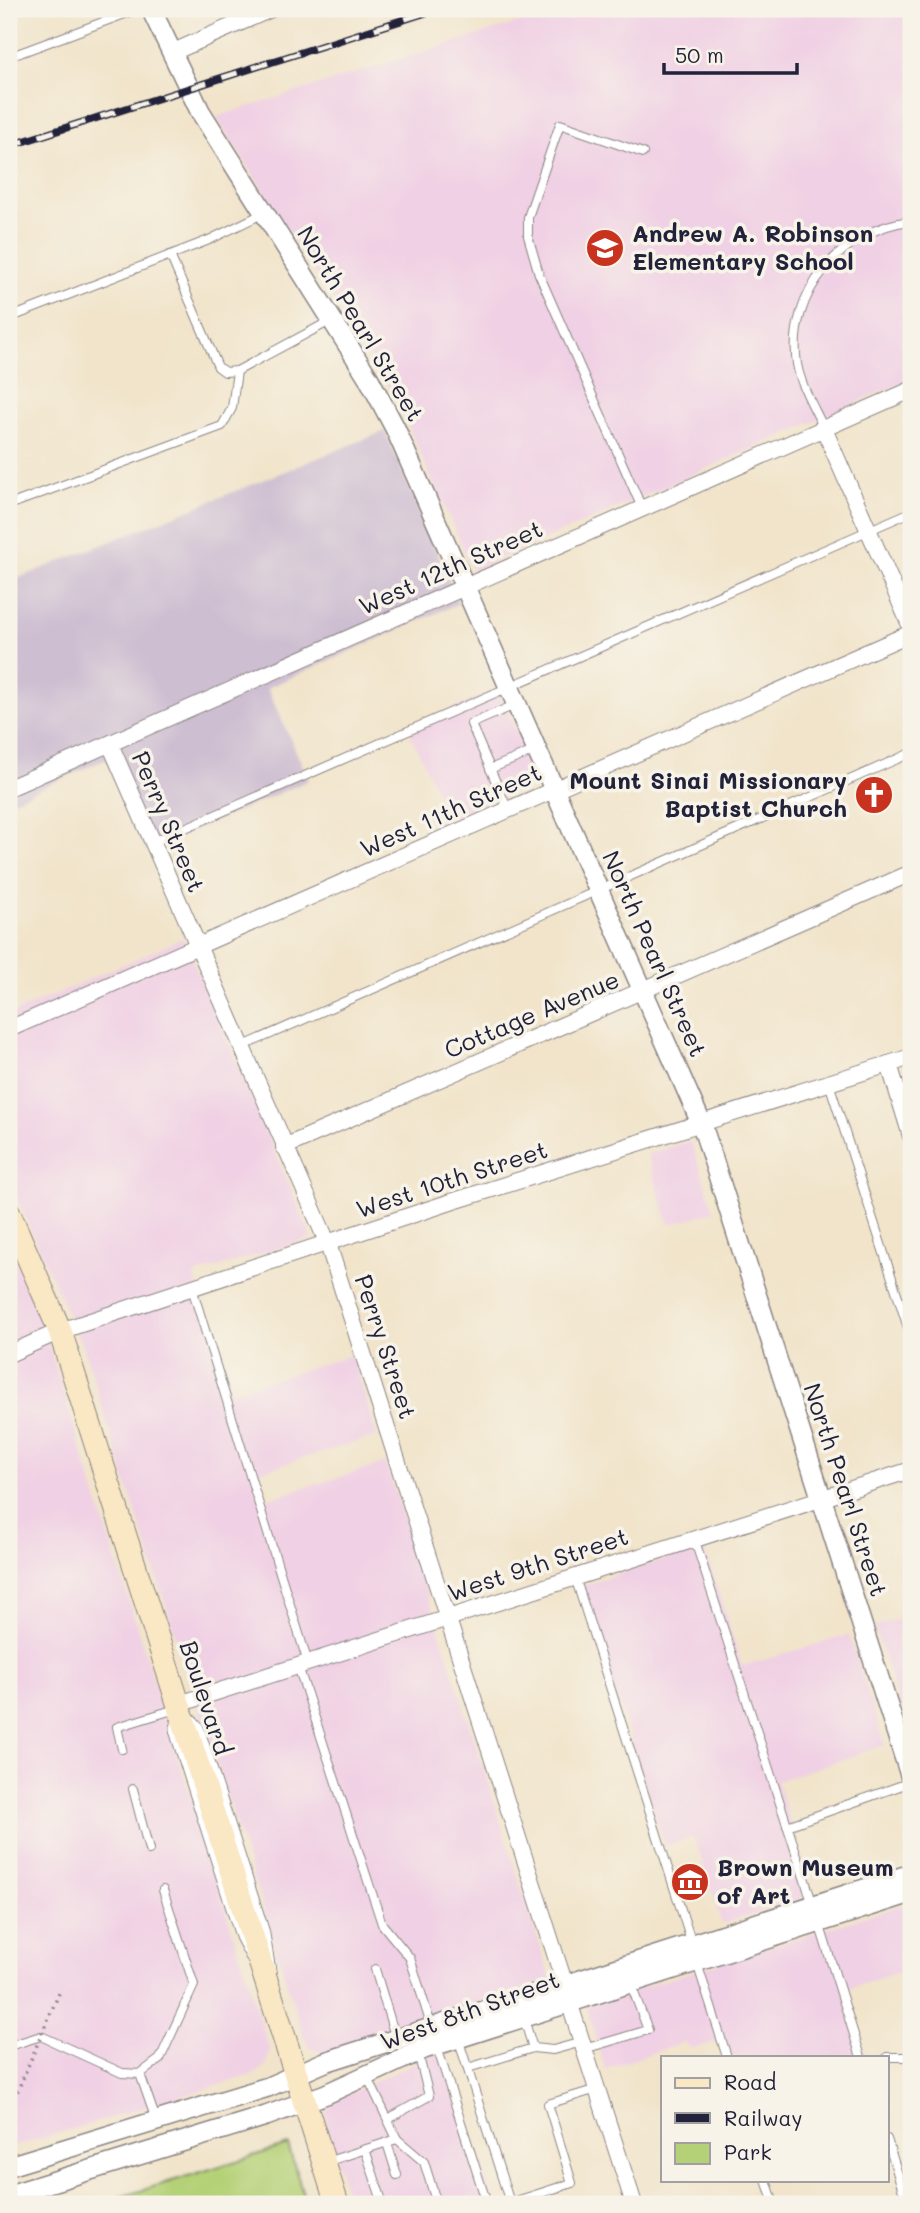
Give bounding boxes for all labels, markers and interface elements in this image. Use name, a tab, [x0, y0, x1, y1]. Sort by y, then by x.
scale bar	[664, 32, 797, 76]
text: 50 m	[675, 41, 724, 68]
place label: Andrew A. Robinson Elementary School	[632, 217, 873, 276]
street label: North Pearl Street	[291, 220, 432, 427]
school or university icon: Andrew A. Robinson Elementary School	[584, 227, 626, 269]
street label: West 12th Street	[354, 512, 547, 621]
street label: Perry Street	[126, 746, 213, 897]
street label: West 11th Street	[355, 756, 546, 864]
place label: Mount Sinai Missionary Baptist Church	[569, 764, 847, 823]
church icon: Mount Sinai Missionary Baptist Church	[853, 774, 895, 816]
street label: North Pearl Street	[596, 846, 715, 1061]
street label: Cottage Avenue	[439, 963, 624, 1064]
street label: West 10th Street	[352, 1133, 551, 1224]
street label: Perry Street	[348, 1270, 424, 1423]
street label: North Pearl Street	[797, 1379, 896, 1600]
street label: West 9th Street	[443, 1520, 632, 1607]
street label: Boulevard	[173, 1637, 239, 1758]
place label: Brown Museum of Art	[717, 1851, 894, 1910]
museum icon: Brown Museum of Art	[669, 1861, 711, 1903]
street label: West 8th Street	[376, 1963, 563, 2056]
legend	[661, 2056, 888, 2182]
text: Road	[724, 2068, 776, 2095]
text: Railway	[724, 2104, 803, 2131]
text: Park	[724, 2138, 772, 2165]

